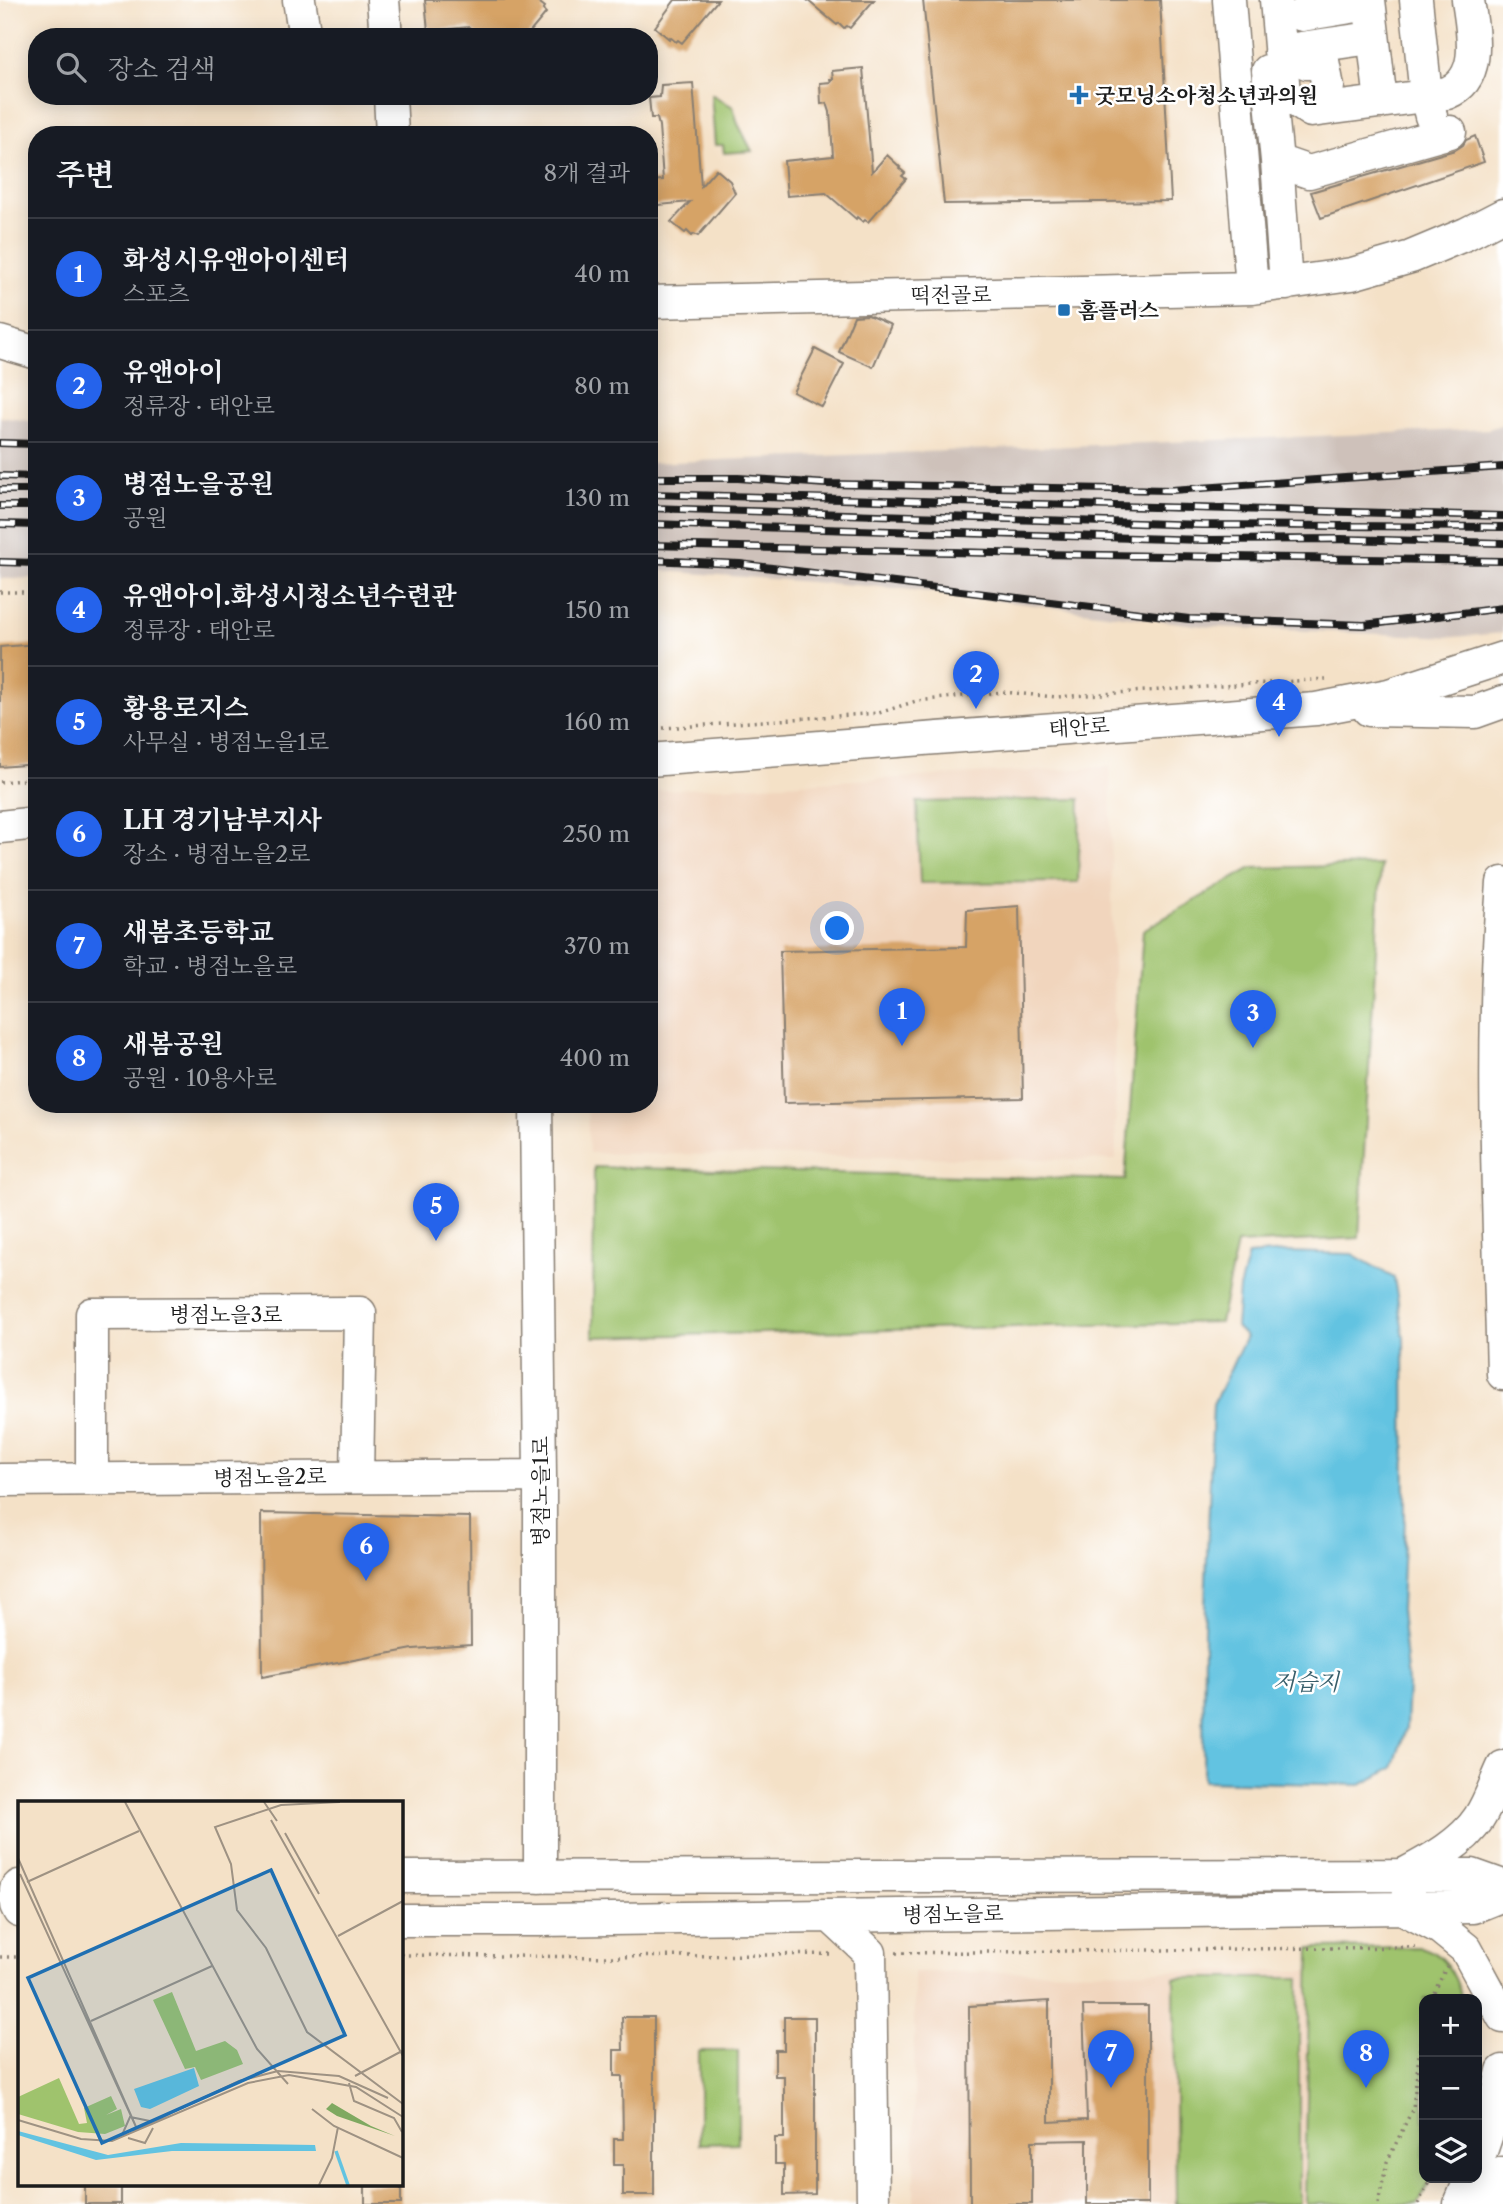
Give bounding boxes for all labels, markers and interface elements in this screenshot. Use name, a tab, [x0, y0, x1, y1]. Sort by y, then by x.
search box	[28, 28, 658, 105]
icon: search	[52, 48, 90, 86]
text: 장소 검색	[108, 53, 215, 85]
place label: 굿모닝소아청소년과의원	[1095, 83, 1318, 108]
marker: 굿모닝소아청소년과의원	[1069, 85, 1089, 105]
text: 주변	[56, 156, 114, 193]
text: 8개 결과	[544, 159, 630, 187]
text: 화성시유앤아이센터	[123, 244, 349, 276]
text: 1	[74, 260, 84, 288]
text: 40 m	[575, 260, 630, 288]
text: 스포츠	[123, 280, 190, 308]
street label: 떡전골로	[910, 282, 992, 308]
place label: 홈플러스	[1078, 298, 1159, 323]
marker: 홈플러스	[1056, 302, 1072, 318]
text: 유앤아이	[123, 356, 223, 388]
text: 2	[72, 372, 86, 400]
text: 80 m	[574, 372, 630, 400]
text: 정류장 · 태안로	[123, 392, 275, 420]
text: 병점노을공원	[123, 468, 274, 500]
text: 3	[73, 484, 86, 512]
text: 130 m	[566, 484, 630, 512]
text: 공원	[123, 504, 167, 532]
text: 유앤아이.화성시청소년수련관	[123, 580, 457, 612]
text: 4	[72, 596, 86, 624]
text: 150 m	[566, 596, 630, 624]
text: 정류장 · 태안로	[123, 616, 275, 644]
pin: 2	[953, 651, 999, 709]
pin: 4	[1256, 679, 1302, 737]
text: 황용로지스	[123, 692, 249, 724]
text: 5	[73, 708, 85, 736]
text: 160 m	[565, 708, 630, 736]
street label: 태안로	[1048, 712, 1110, 742]
text: 사무실 · 병점노을1로	[123, 728, 329, 756]
text: LH 경기남부지사	[123, 804, 322, 836]
text: 6	[72, 820, 86, 848]
text: 250 m	[562, 820, 630, 848]
text: 장소 · 병점노을2로	[123, 840, 310, 868]
your location	[820, 911, 854, 945]
text: 새봄초등학교	[123, 916, 274, 948]
text: 7	[73, 932, 85, 960]
text: 370 m	[564, 932, 630, 960]
text: 학교 · 병점노을로	[123, 952, 297, 980]
pin: 1	[879, 988, 925, 1046]
pin: 3	[1230, 990, 1276, 1048]
text: 새봄공원	[123, 1028, 223, 1060]
text: 8	[72, 1044, 86, 1072]
text: 400 m	[560, 1044, 630, 1072]
text: 공원 · 10용사로	[123, 1064, 277, 1092]
pin: 5	[413, 1183, 459, 1241]
street label: 병점노을3로	[170, 1302, 283, 1327]
street label: 병점노을1로	[528, 1436, 553, 1546]
street label: 병점노을2로	[213, 1464, 327, 1490]
pin: 6	[343, 1523, 389, 1581]
water label: 저습지	[1273, 1668, 1341, 1696]
inset map	[18, 1801, 402, 2186]
street label: 병점노을로	[902, 1901, 1004, 1927]
map controls	[1419, 1994, 1482, 2183]
button: +	[1419, 1994, 1482, 2057]
pin: 7	[1088, 2030, 1134, 2088]
pin: 8	[1343, 2030, 1389, 2088]
button: −	[1419, 2057, 1482, 2120]
button: layers	[1419, 2120, 1482, 2183]

